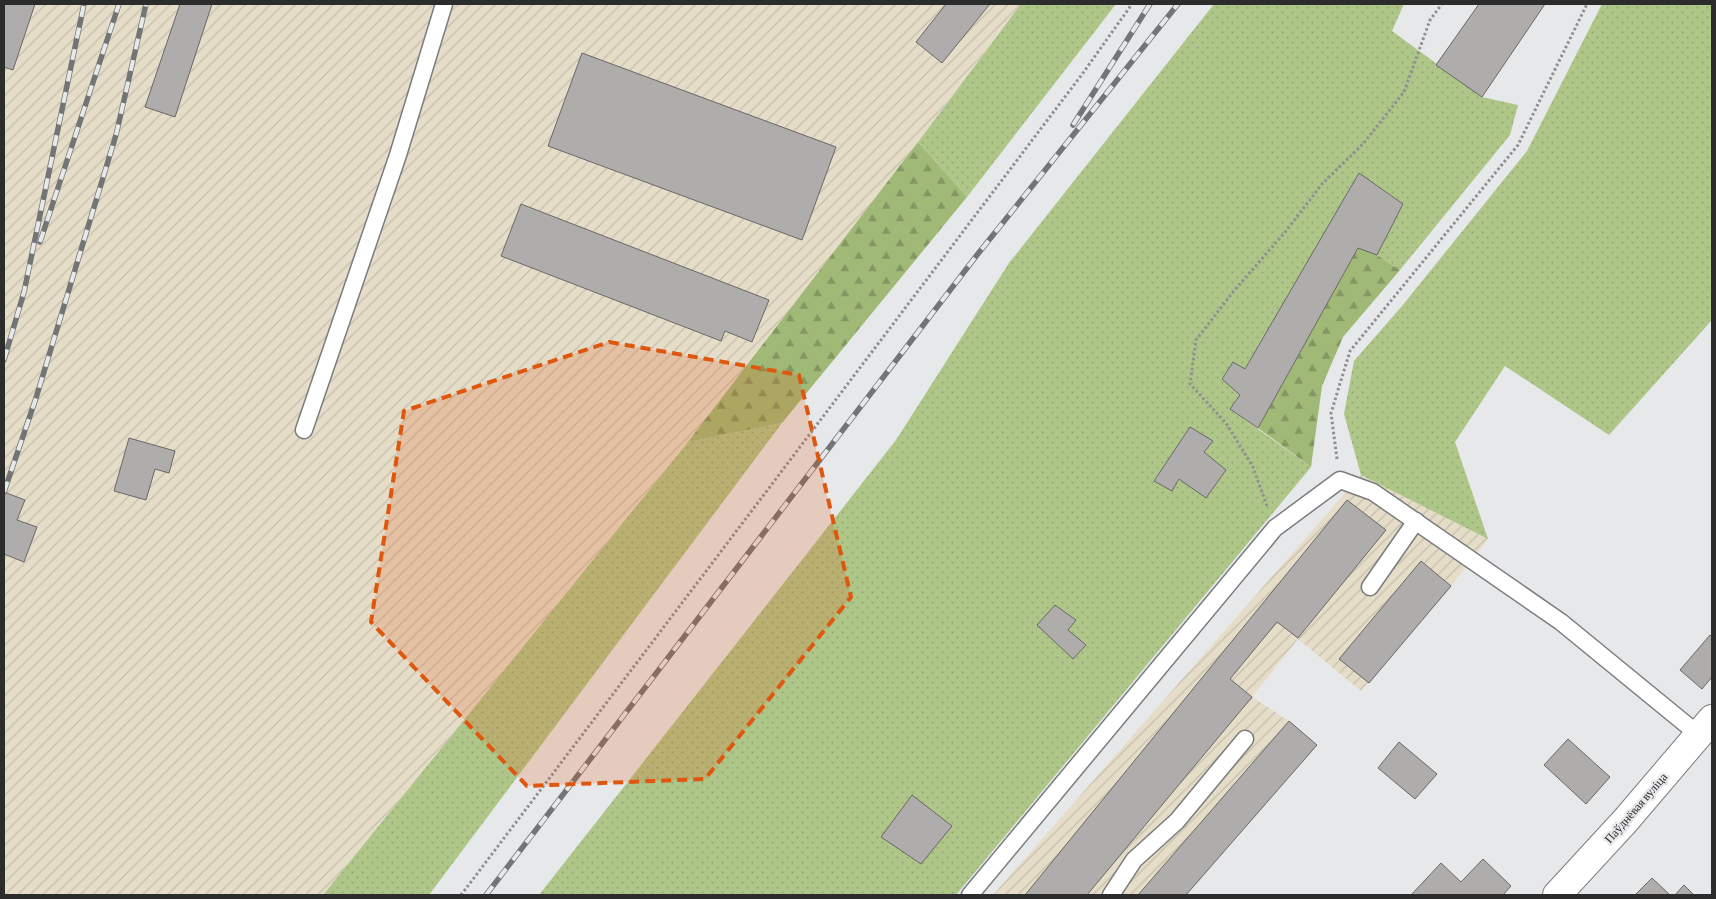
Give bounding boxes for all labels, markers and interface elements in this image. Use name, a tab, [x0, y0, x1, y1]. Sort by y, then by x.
street label: Паўднёвая вуліца	[1602, 770, 1671, 846]

